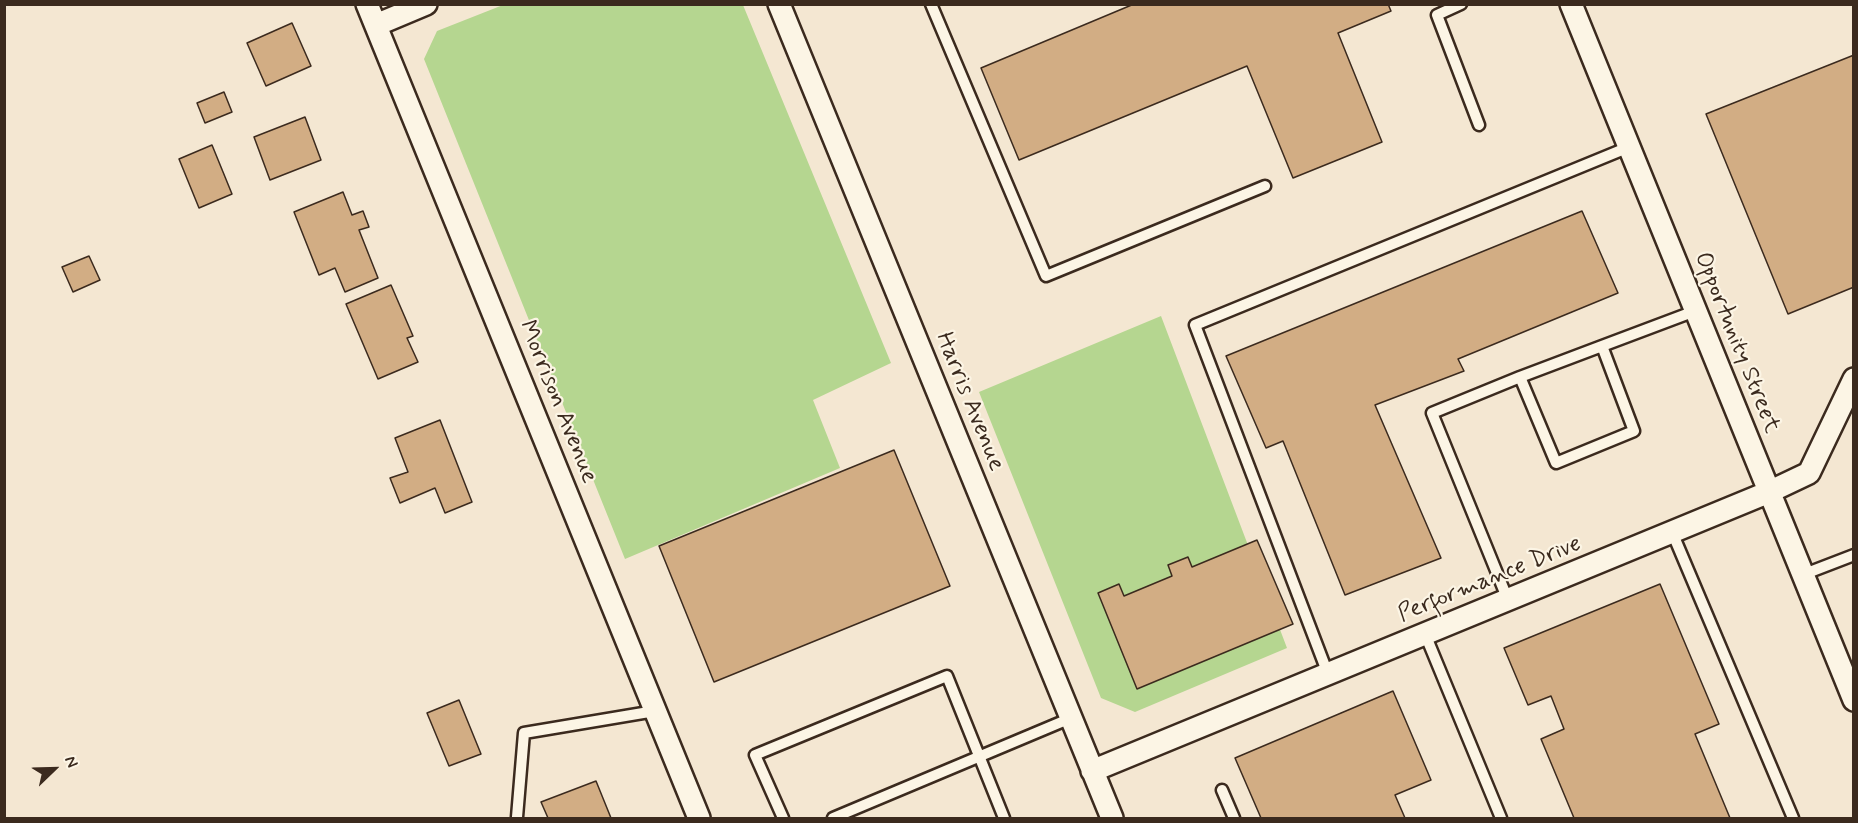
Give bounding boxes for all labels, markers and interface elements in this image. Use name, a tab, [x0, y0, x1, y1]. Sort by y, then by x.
street label: Opportunity Street	[1687, 248, 1785, 438]
street label: Morrison Avenue	[511, 316, 603, 488]
street label: Harris Avenue	[928, 328, 1010, 476]
street label: Performance Drive	[1394, 530, 1586, 630]
north arrow	[24, 739, 84, 799]
text: N	[59, 753, 83, 771]

